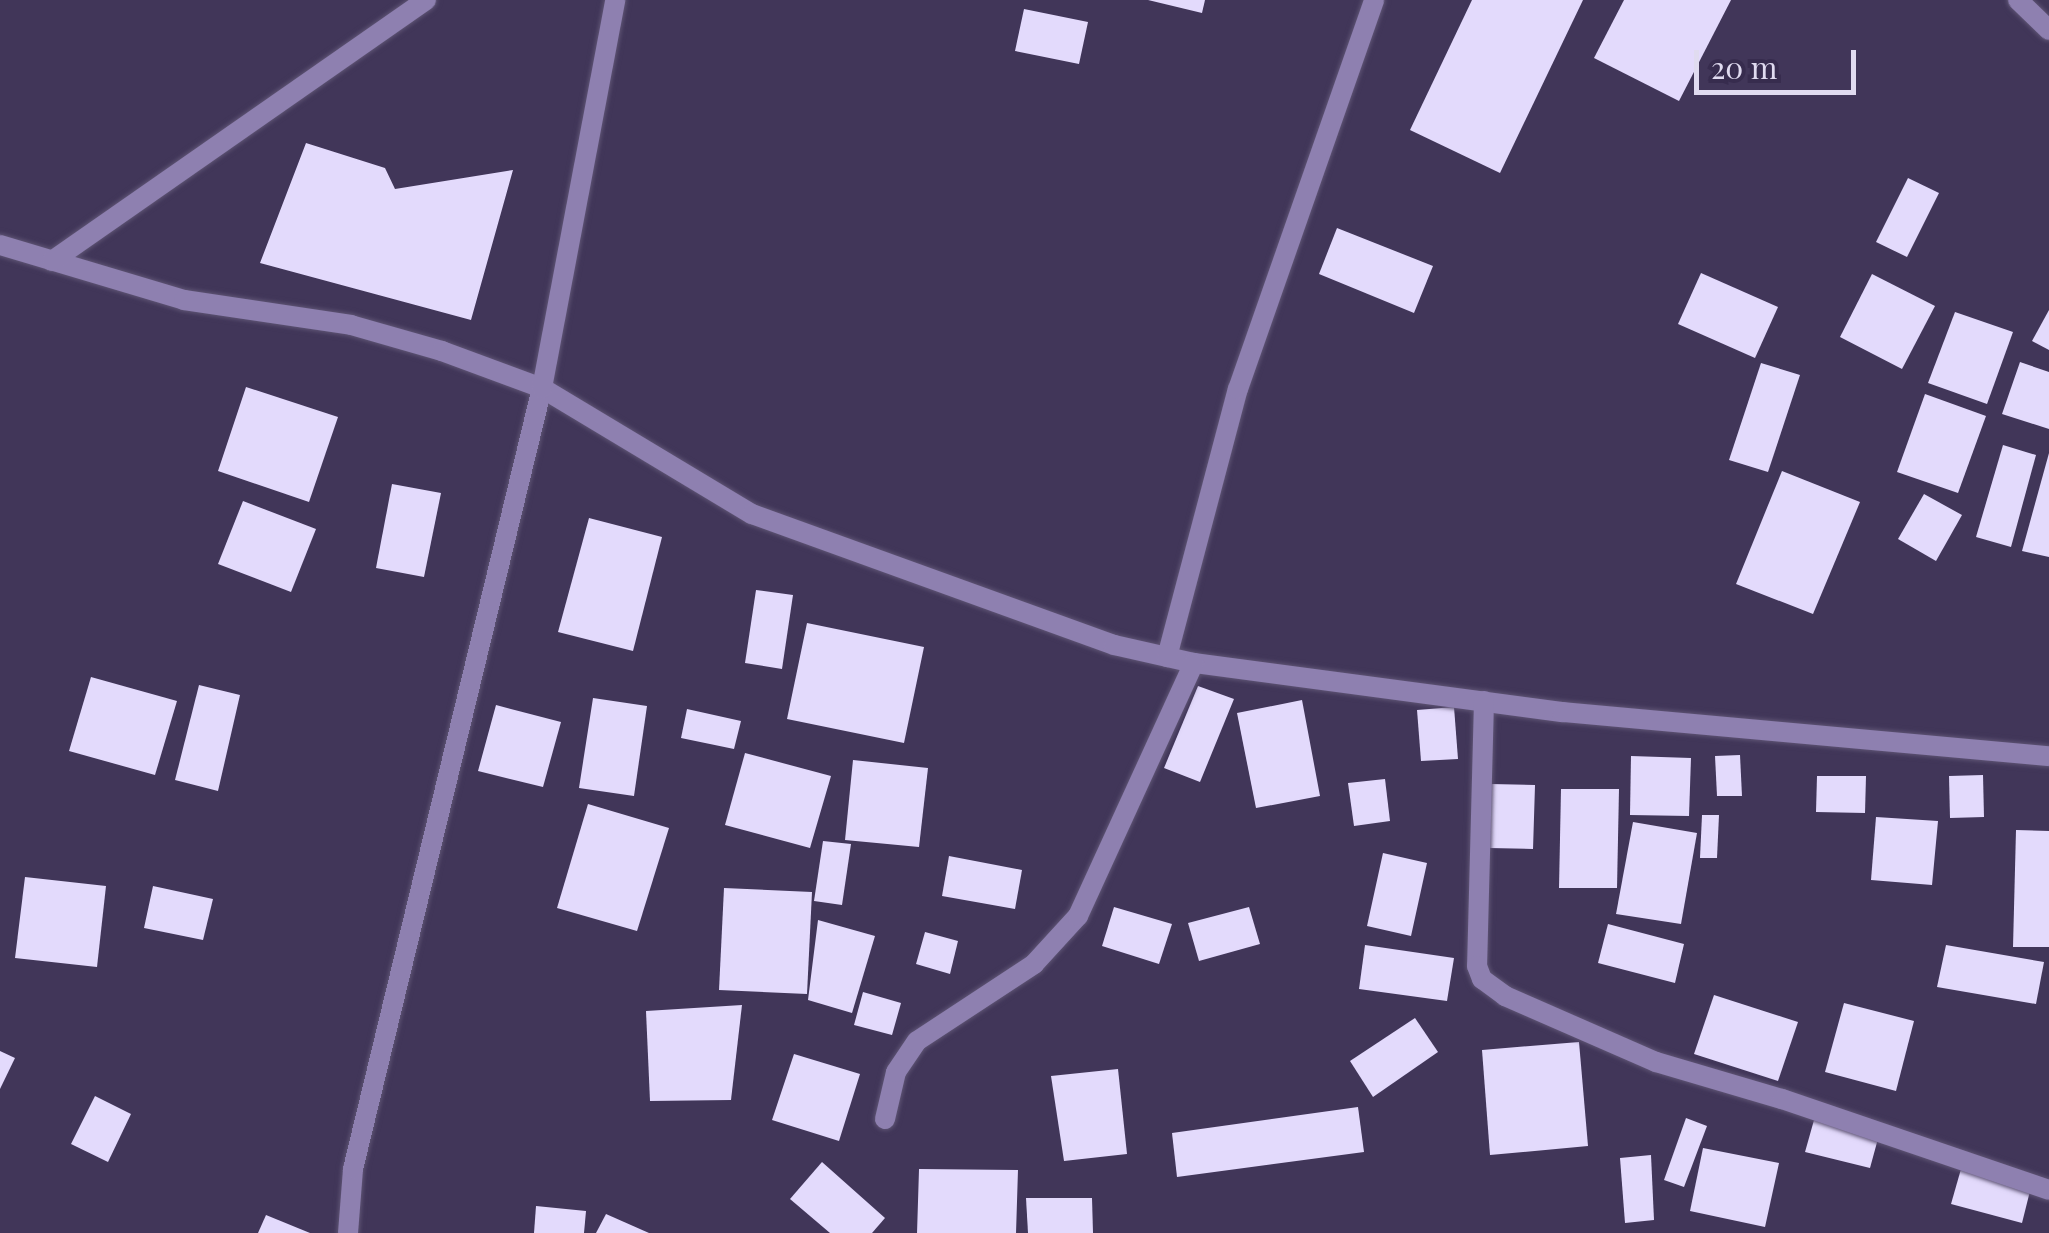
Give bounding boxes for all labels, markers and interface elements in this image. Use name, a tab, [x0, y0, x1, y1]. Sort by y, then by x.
scale bar	[1699, 30, 1862, 92]
text: 20 m	[1711, 47, 1777, 87]

